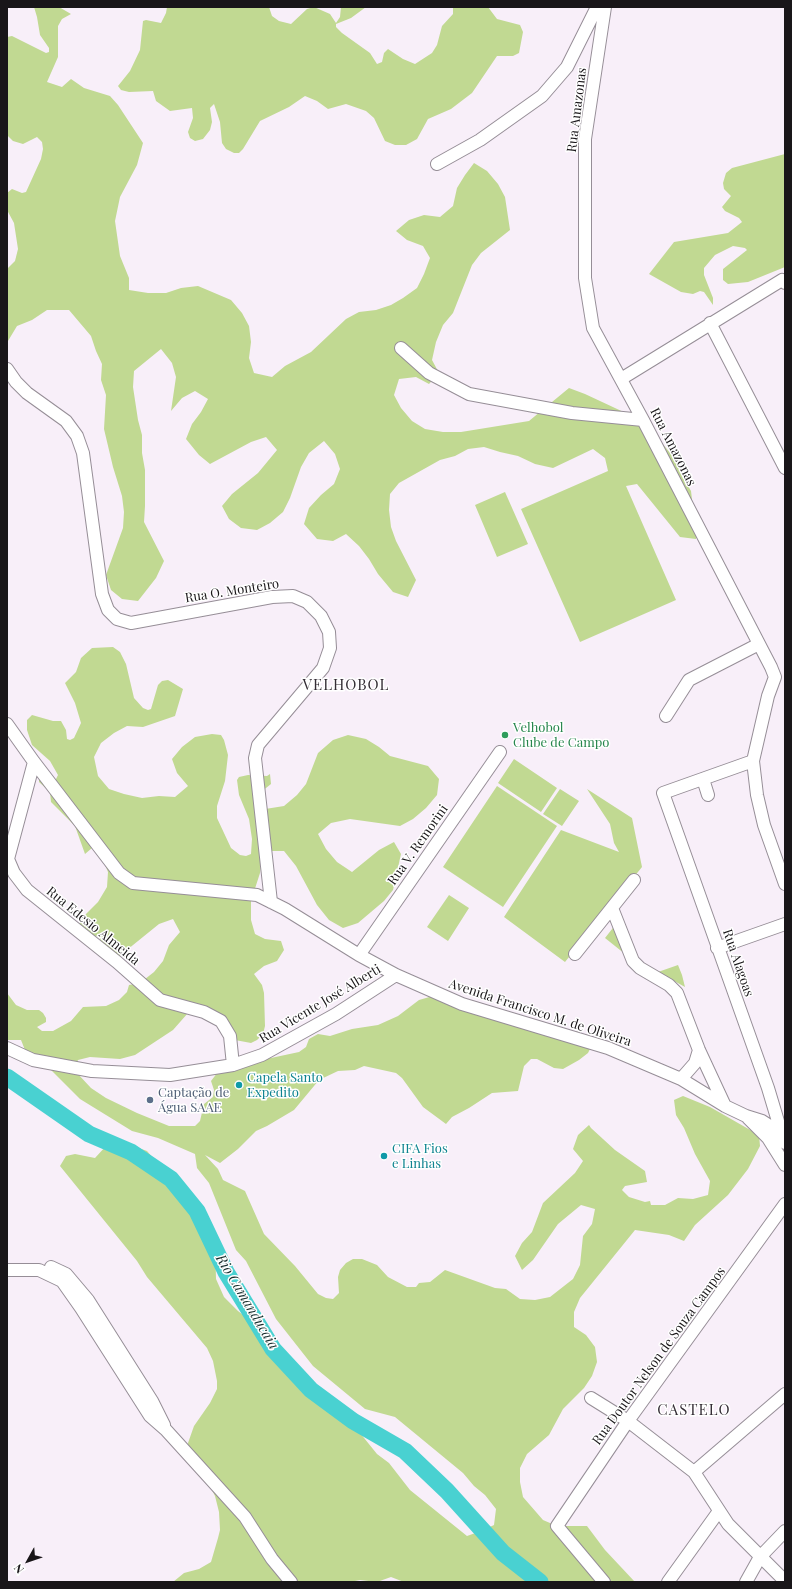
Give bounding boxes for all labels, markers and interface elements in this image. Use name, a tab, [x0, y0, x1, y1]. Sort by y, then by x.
street label: Rua Amazonas	[564, 67, 590, 153]
street label: Rua Amazonas	[647, 405, 699, 489]
street label: Rua O. Monteiro	[184, 576, 280, 606]
district label: VELHOBOL	[303, 676, 389, 694]
place label: Velhobol Clube de Campo	[513, 720, 609, 751]
marker: Velhobol Clube de Campo	[500, 730, 510, 740]
street label: Rua V. Remorini	[385, 802, 451, 888]
street label: Rua Edesio Almeida	[43, 884, 143, 968]
street label: Rua Alagoas	[719, 927, 757, 999]
street label: Rua Vicente José Alberti	[256, 961, 384, 1047]
street label: Avenida Francisco M. de Oliveira	[447, 976, 633, 1050]
place label: Capela Santo Expedito	[247, 1070, 323, 1101]
marker: Capela Santo Expedito	[234, 1080, 244, 1090]
place label: Captação de Água SAAE	[158, 1085, 229, 1116]
marker: Captação de Água SAAE	[145, 1095, 155, 1105]
place label: CIFA Fios e Linhas	[392, 1141, 448, 1172]
marker: CIFA Fios e Linhas	[379, 1151, 389, 1161]
water label: Rio Camanducaia	[212, 1251, 282, 1353]
street label: Rua Doutor Nelson de Souza Campos	[589, 1264, 729, 1448]
district label: CASTELO	[657, 1401, 731, 1419]
north arrow	[8, 1541, 48, 1581]
text: N	[10, 1561, 27, 1577]

